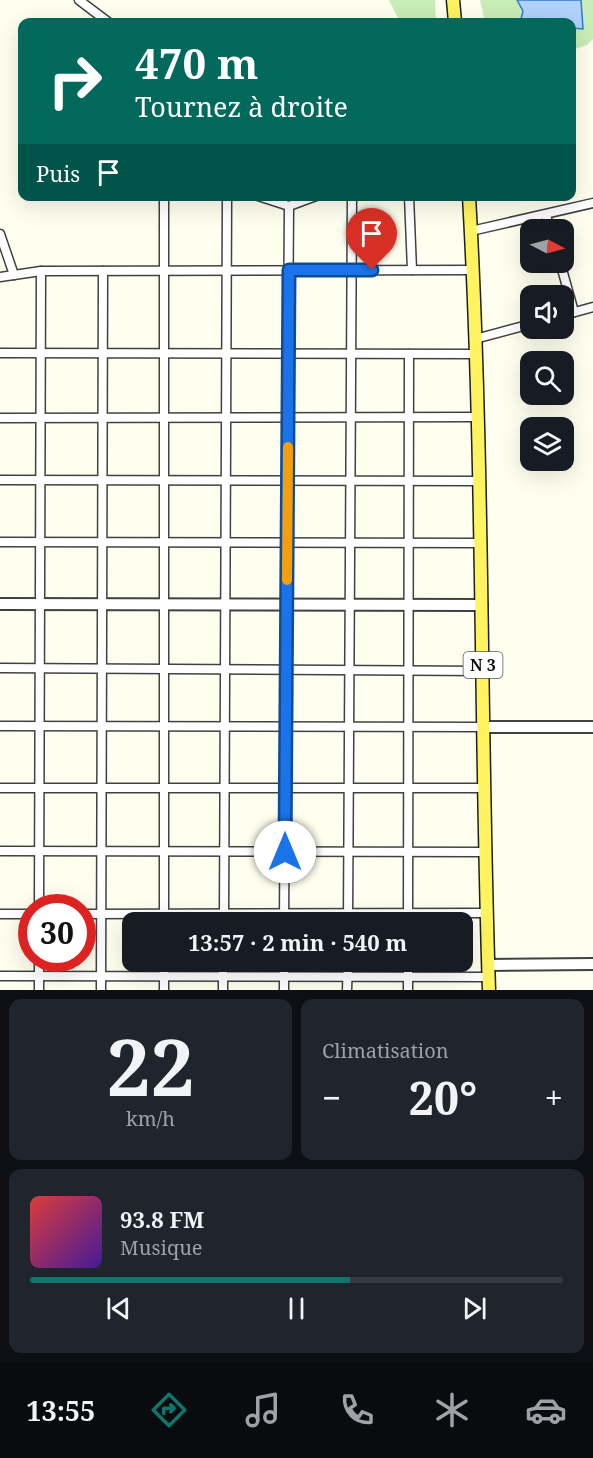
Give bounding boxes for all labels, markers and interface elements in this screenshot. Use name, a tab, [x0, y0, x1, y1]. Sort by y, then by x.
text: 470 m	[135, 34, 259, 91]
icon: right	[36, 42, 114, 120]
text: Tournez à droite	[135, 88, 348, 125]
icon: arrive	[92, 156, 125, 189]
text: Puis	[36, 158, 80, 188]
pin	[346, 208, 397, 270]
icon: arrive	[355, 217, 388, 250]
north arrow	[520, 219, 574, 273]
map controls	[520, 219, 574, 471]
button: sound	[520, 285, 574, 339]
button: search	[520, 351, 574, 405]
button: layers	[520, 417, 574, 471]
road number: N 3	[464, 652, 502, 678]
position arrow	[253, 820, 317, 884]
speed limit sign: 30	[18, 894, 96, 972]
text: 13:57 · 2 min · 540 m	[188, 927, 407, 957]
text: 22	[106, 1013, 195, 1119]
text: Climatisation	[322, 1037, 449, 1064]
text: 20°	[408, 1067, 477, 1128]
text: −	[322, 1075, 341, 1120]
text: +	[545, 1075, 563, 1120]
text: km/h	[126, 1105, 175, 1132]
text: 93.8 FM	[120, 1204, 204, 1234]
text: Musique	[120, 1234, 203, 1261]
icon: previous	[102, 1292, 135, 1325]
icon: pause	[280, 1292, 313, 1325]
icon: next	[458, 1292, 491, 1325]
icon: directions	[148, 1389, 190, 1431]
icon: music	[242, 1389, 284, 1431]
icon: phone	[336, 1389, 378, 1431]
icon: climate	[431, 1389, 473, 1431]
icon: car	[525, 1389, 567, 1431]
text: 13:55	[26, 1392, 95, 1429]

